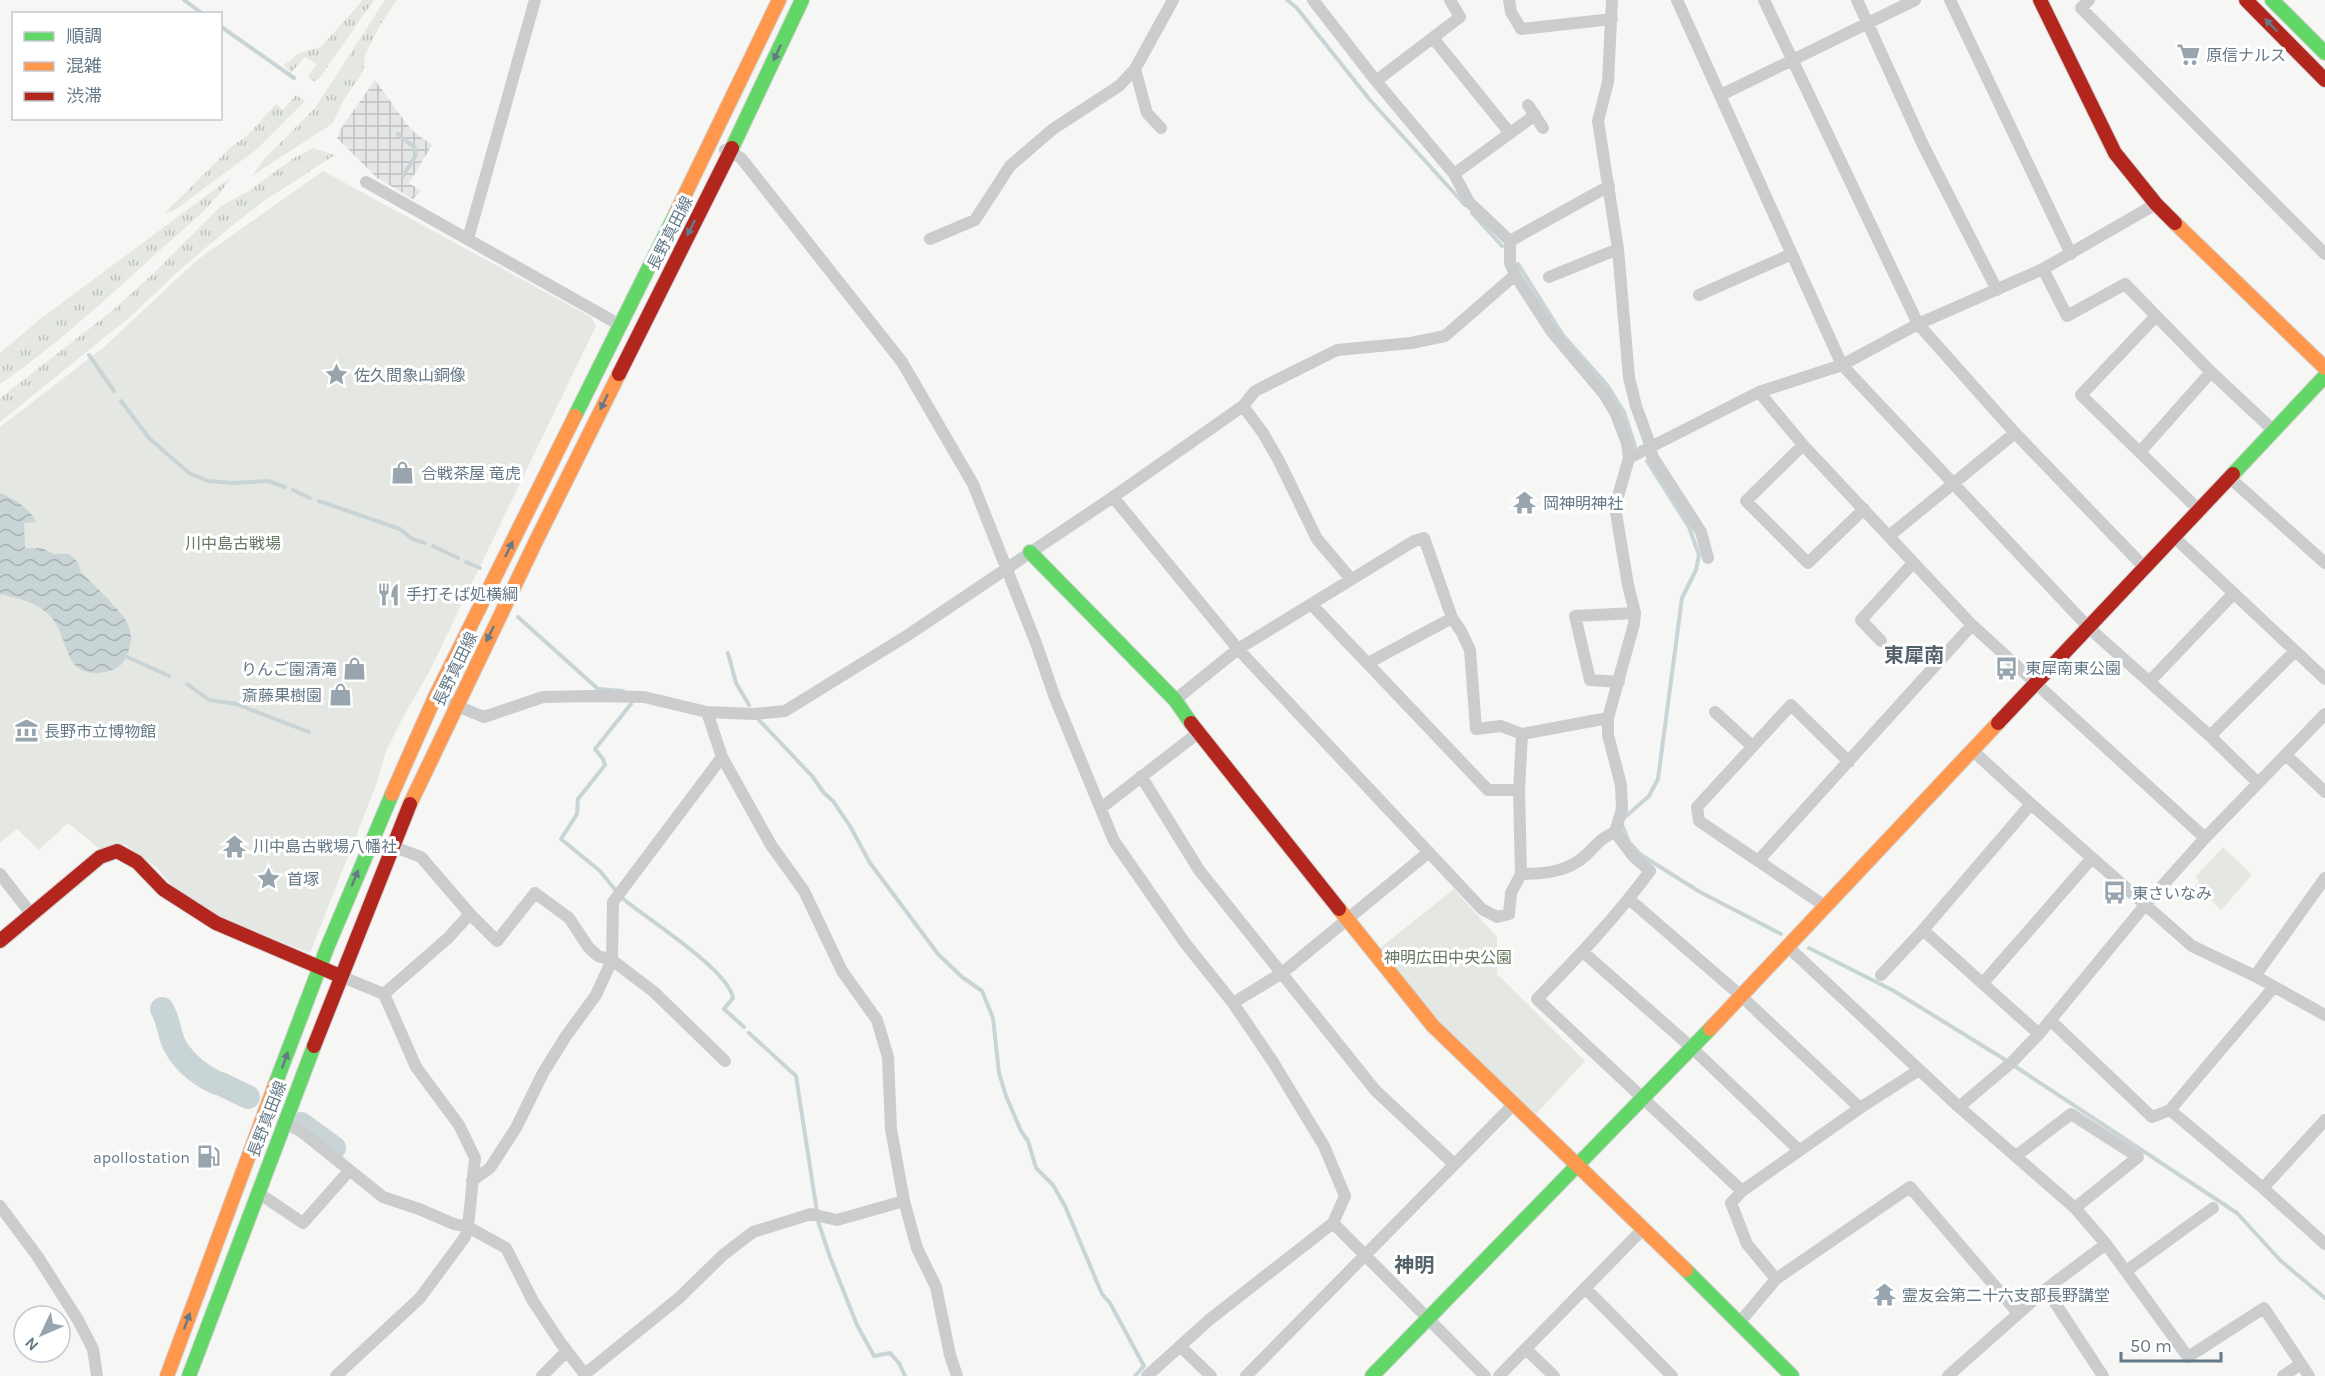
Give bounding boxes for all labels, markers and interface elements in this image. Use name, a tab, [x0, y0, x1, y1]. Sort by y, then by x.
legend	[12, 12, 222, 120]
one-way arrow	[2264, 19, 2278, 33]
text: 順調	[66, 25, 102, 47]
supermarket icon: 原信ナルス	[2175, 42, 2201, 68]
one-way arrow	[772, 44, 781, 61]
place label: 原信ナルス	[2206, 46, 2286, 65]
text: 混雑	[66, 55, 102, 77]
text: 渋滞	[66, 85, 102, 107]
street label: 長野真田線	[643, 193, 697, 273]
one-way arrow	[687, 220, 696, 237]
place icon: 佐久間象山銅像	[323, 362, 349, 388]
place label: 佐久間象山銅像	[354, 366, 466, 385]
one-way arrow	[599, 394, 608, 411]
shop icon: 合戦茶屋 竜虎	[390, 460, 416, 486]
place label: 合戦茶屋 竜虎	[421, 464, 521, 483]
temple icon: 岡神明神社	[1512, 490, 1538, 516]
place label: 岡神明神社	[1543, 494, 1623, 513]
park label: 川中島古戦場	[185, 534, 281, 553]
one-way arrow	[503, 540, 513, 558]
restaurant icon: 手打そば処横綱	[375, 581, 401, 607]
place label: 手打そば処横綱	[406, 585, 518, 604]
one-way arrow	[485, 626, 495, 643]
street label: 長野真田線	[429, 629, 481, 709]
district label: 東犀南	[1884, 644, 1944, 667]
bus stop icon: 東犀南東公園	[1994, 655, 2020, 681]
shop icon: りんご園清滝	[342, 656, 368, 682]
place label: 東犀南東公園	[2025, 659, 2121, 678]
place label: りんご園清滝	[241, 660, 337, 679]
shop icon: 斎藤果樹園	[327, 682, 353, 708]
place label: 斎藤果樹園	[242, 686, 322, 705]
museum icon: 長野市立博物館	[13, 718, 39, 744]
place label: 長野市立博物館	[44, 722, 156, 741]
temple icon: 川中島古戦場八幡社	[222, 833, 248, 859]
place label: 川中島古戦場八幡社	[253, 837, 397, 856]
place icon: 首塚	[256, 866, 282, 892]
one-way arrow	[350, 868, 360, 886]
place label: 首塚	[287, 870, 319, 889]
bus stop icon: 東さいなみ	[2101, 880, 2127, 906]
place label: 東さいなみ	[2132, 884, 2212, 903]
park label: 神明広田中央公園	[1384, 948, 1512, 967]
one-way arrow	[280, 1050, 290, 1068]
street label: 長野真田線	[244, 1078, 290, 1160]
fuel station icon: apollostation	[195, 1144, 221, 1170]
place label: apollostation	[93, 1148, 190, 1167]
district label: 神明	[1394, 1254, 1434, 1277]
temple icon: 霊友会第二十六支部長野講堂	[1871, 1282, 1897, 1308]
place label: 霊友会第二十六支部長野講堂	[1902, 1286, 2110, 1305]
north arrow	[12, 1304, 72, 1364]
one-way arrow	[183, 1312, 193, 1330]
scale bar	[2121, 1325, 2222, 1363]
text: N	[21, 1333, 42, 1355]
text: 50 m	[2130, 1335, 2172, 1357]

